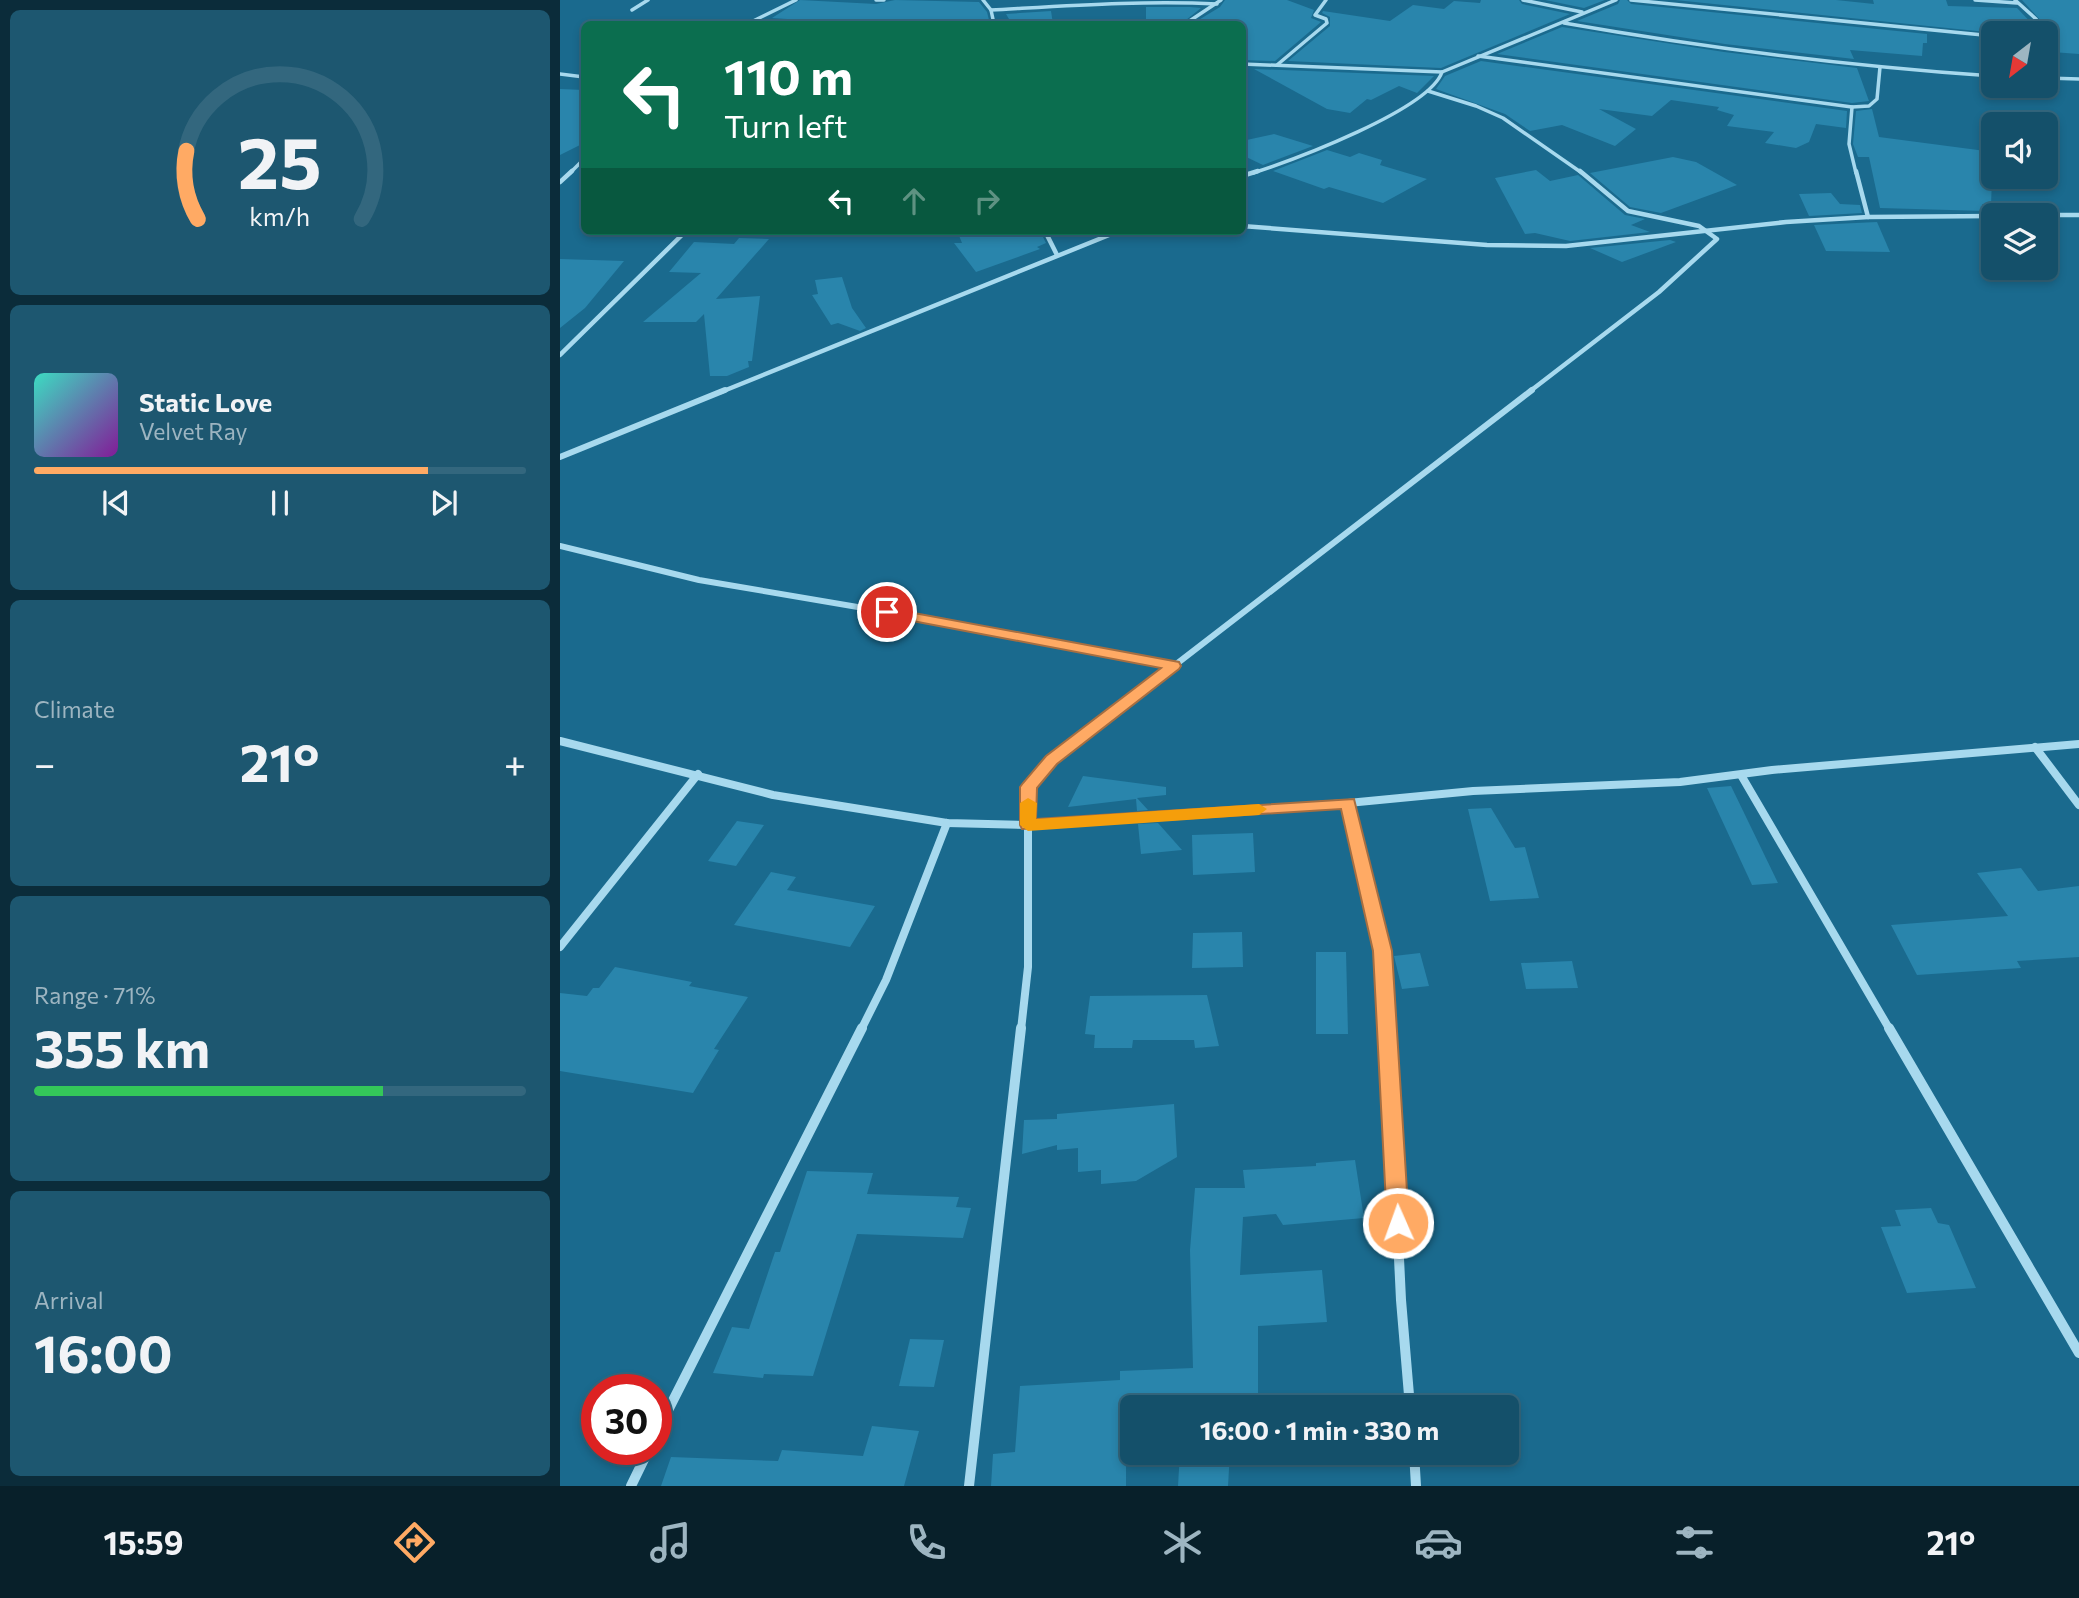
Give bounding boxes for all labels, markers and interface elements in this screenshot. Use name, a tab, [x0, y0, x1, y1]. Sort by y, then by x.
north arrow	[1981, 21, 2058, 98]
map controls	[1981, 21, 2058, 280]
text: 110 m	[724, 45, 853, 105]
icon: left	[609, 49, 700, 140]
text: Turn left	[724, 105, 848, 145]
button: sound	[1981, 112, 2058, 189]
text: 25	[238, 115, 322, 204]
icon: left	[822, 182, 860, 220]
icon: ahead	[895, 182, 933, 220]
icon: right	[968, 182, 1006, 220]
text: km/h	[250, 200, 310, 230]
button: layers	[1981, 203, 2058, 280]
text: Static Love	[139, 386, 272, 417]
text: Velvet Ray	[139, 417, 247, 445]
icon: previous	[97, 484, 135, 522]
icon: pause	[261, 484, 299, 522]
icon: next	[425, 484, 463, 522]
pin	[857, 582, 917, 642]
icon: arrive	[868, 593, 906, 631]
text: Climate	[34, 695, 115, 723]
text: 21°	[240, 729, 319, 793]
text: −	[34, 739, 56, 786]
text: +	[504, 739, 526, 786]
text: Range · 71%	[34, 981, 155, 1009]
text: 355 km	[34, 1015, 210, 1079]
position arrow	[1361, 1186, 1435, 1260]
text: Arrival	[34, 1286, 104, 1314]
text: 16:00	[34, 1320, 172, 1384]
speed limit sign: 30	[581, 1374, 672, 1465]
text: 16:00 · 1 min · 330 m	[1200, 1414, 1439, 1445]
icon: directions	[390, 1518, 439, 1567]
icon: music	[646, 1518, 695, 1567]
icon: phone	[902, 1518, 951, 1567]
icon: climate	[1158, 1518, 1207, 1567]
icon: car	[1414, 1518, 1463, 1567]
icon: filters	[1670, 1518, 1719, 1567]
text: 15:59	[103, 1522, 184, 1562]
text: 21°	[1926, 1522, 1975, 1562]

